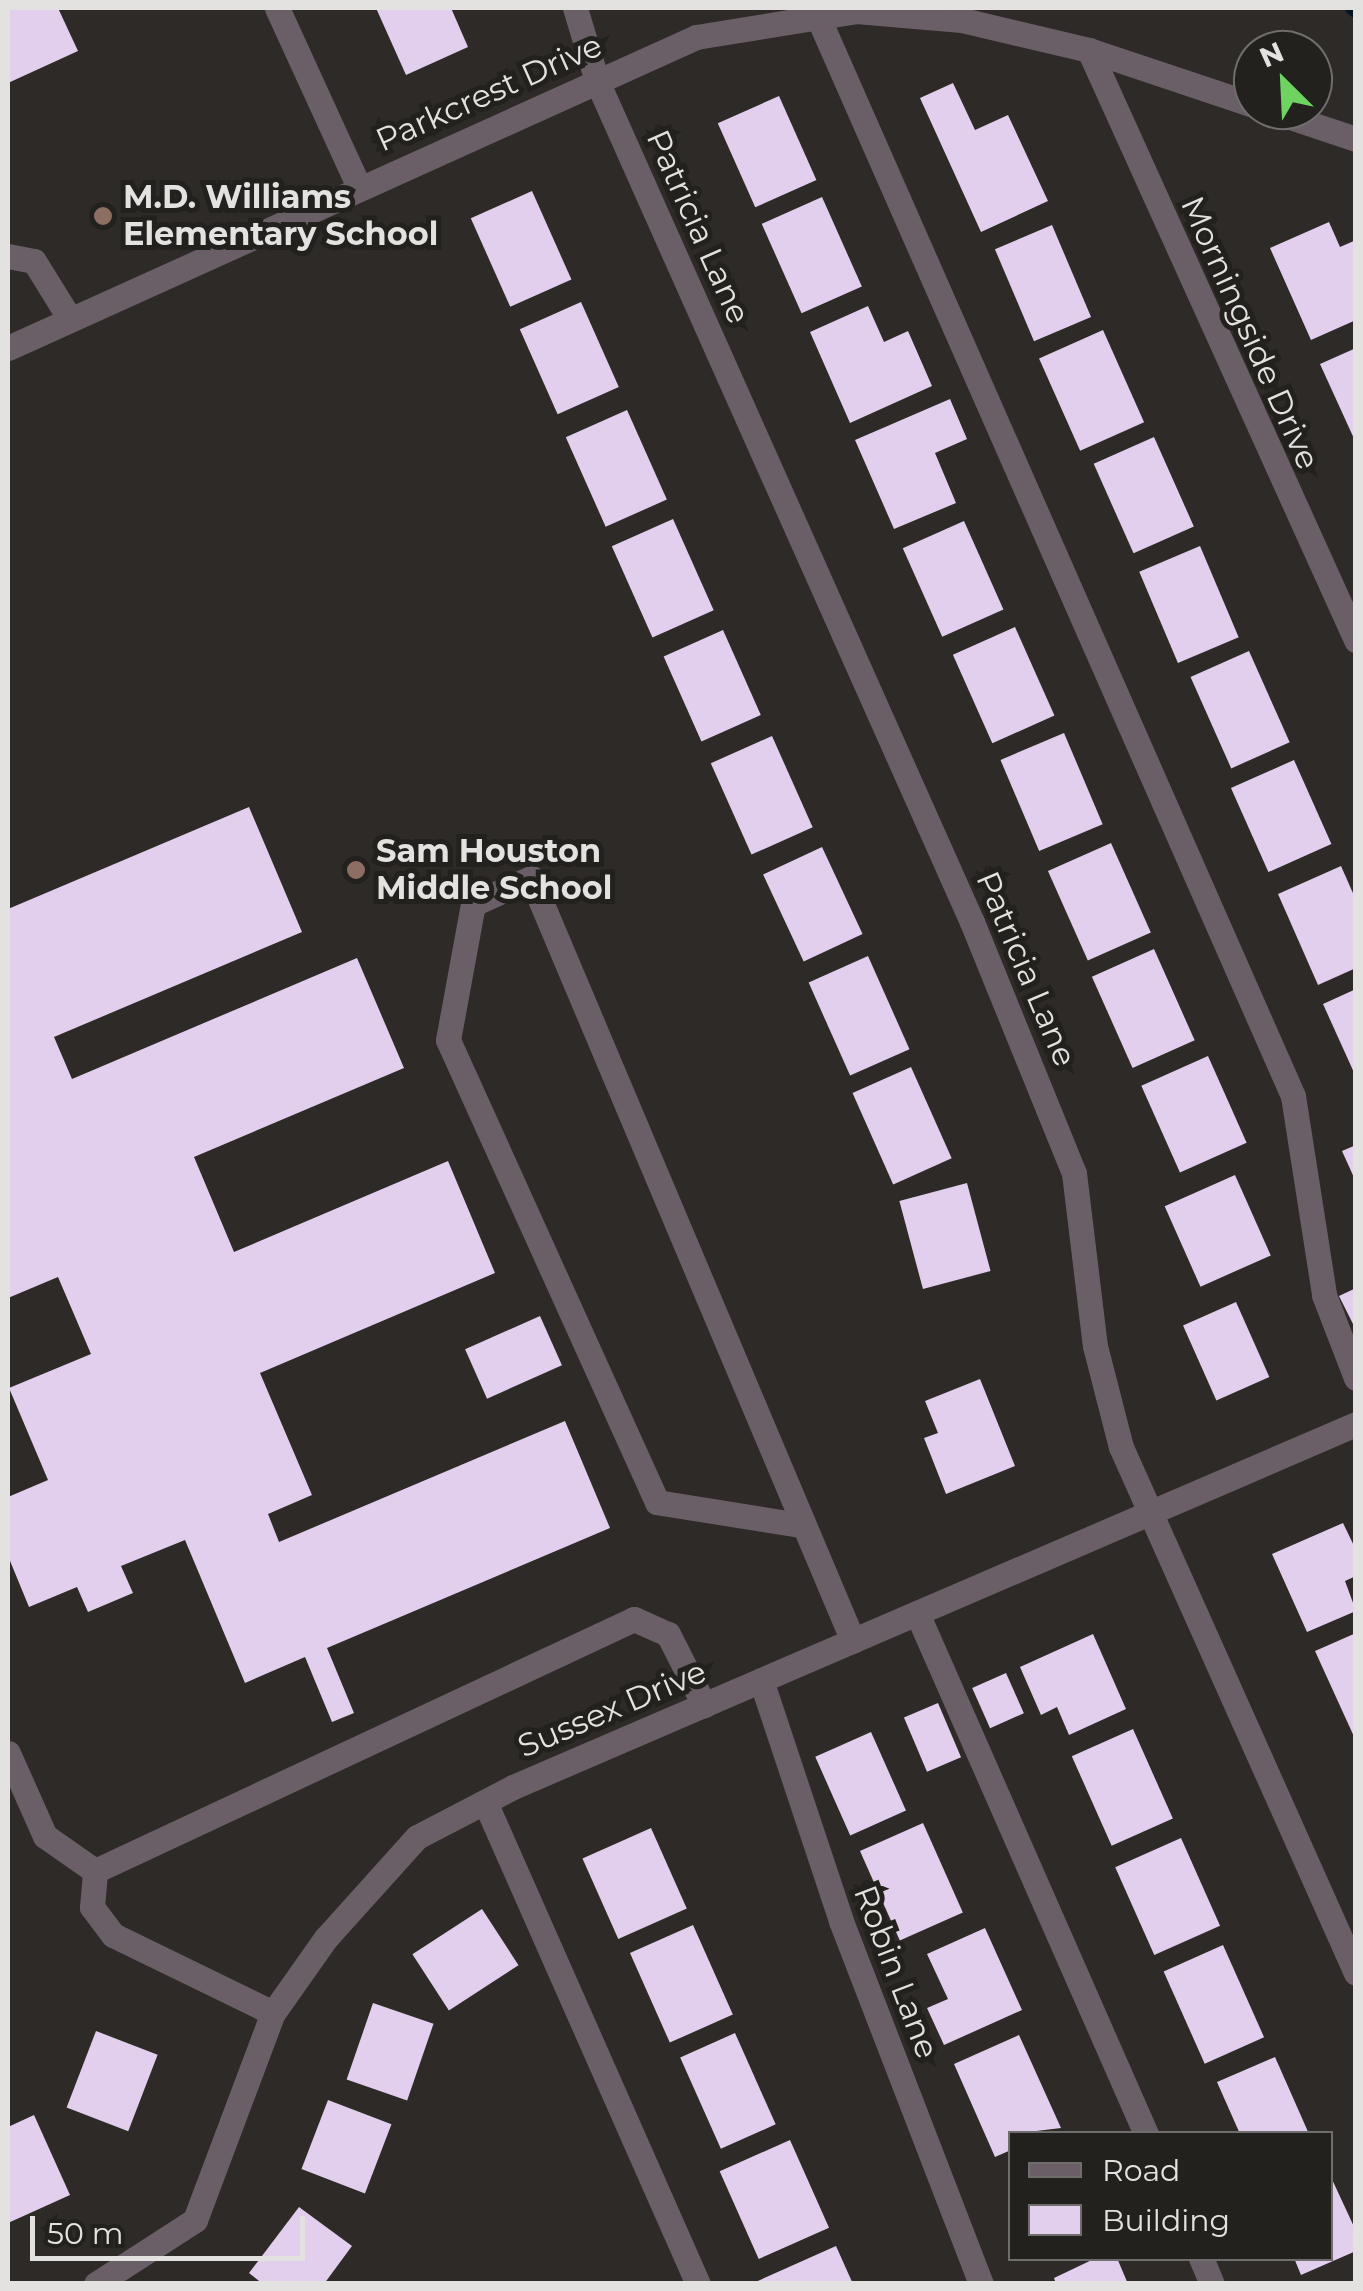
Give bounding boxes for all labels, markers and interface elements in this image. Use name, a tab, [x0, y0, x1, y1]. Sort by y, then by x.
street label: Parkcrest Drive	[370, 26, 608, 160]
north arrow	[1233, 30, 1333, 130]
text: N	[1254, 34, 1289, 75]
street label: Patricia Lane	[638, 124, 758, 330]
place label: M.D. Williams Elementary School	[123, 179, 438, 254]
street label: Morningside Drive	[1173, 191, 1327, 475]
marker: M.D. Williams Elementary School	[92, 205, 114, 227]
place label: Sam Houston Middle School	[376, 833, 612, 908]
marker: Sam Houston Middle School	[345, 859, 367, 881]
street label: Patricia Lane	[968, 866, 1084, 1072]
street label: Sussex Drive	[512, 1652, 712, 1766]
street label: Robin Lane	[845, 1880, 947, 2064]
legend	[1008, 2131, 1333, 2261]
text: Road	[1102, 2152, 1180, 2189]
scale bar	[35, 2196, 310, 2258]
text: Building	[1102, 2202, 1230, 2239]
text: 50 m	[47, 2215, 124, 2252]

